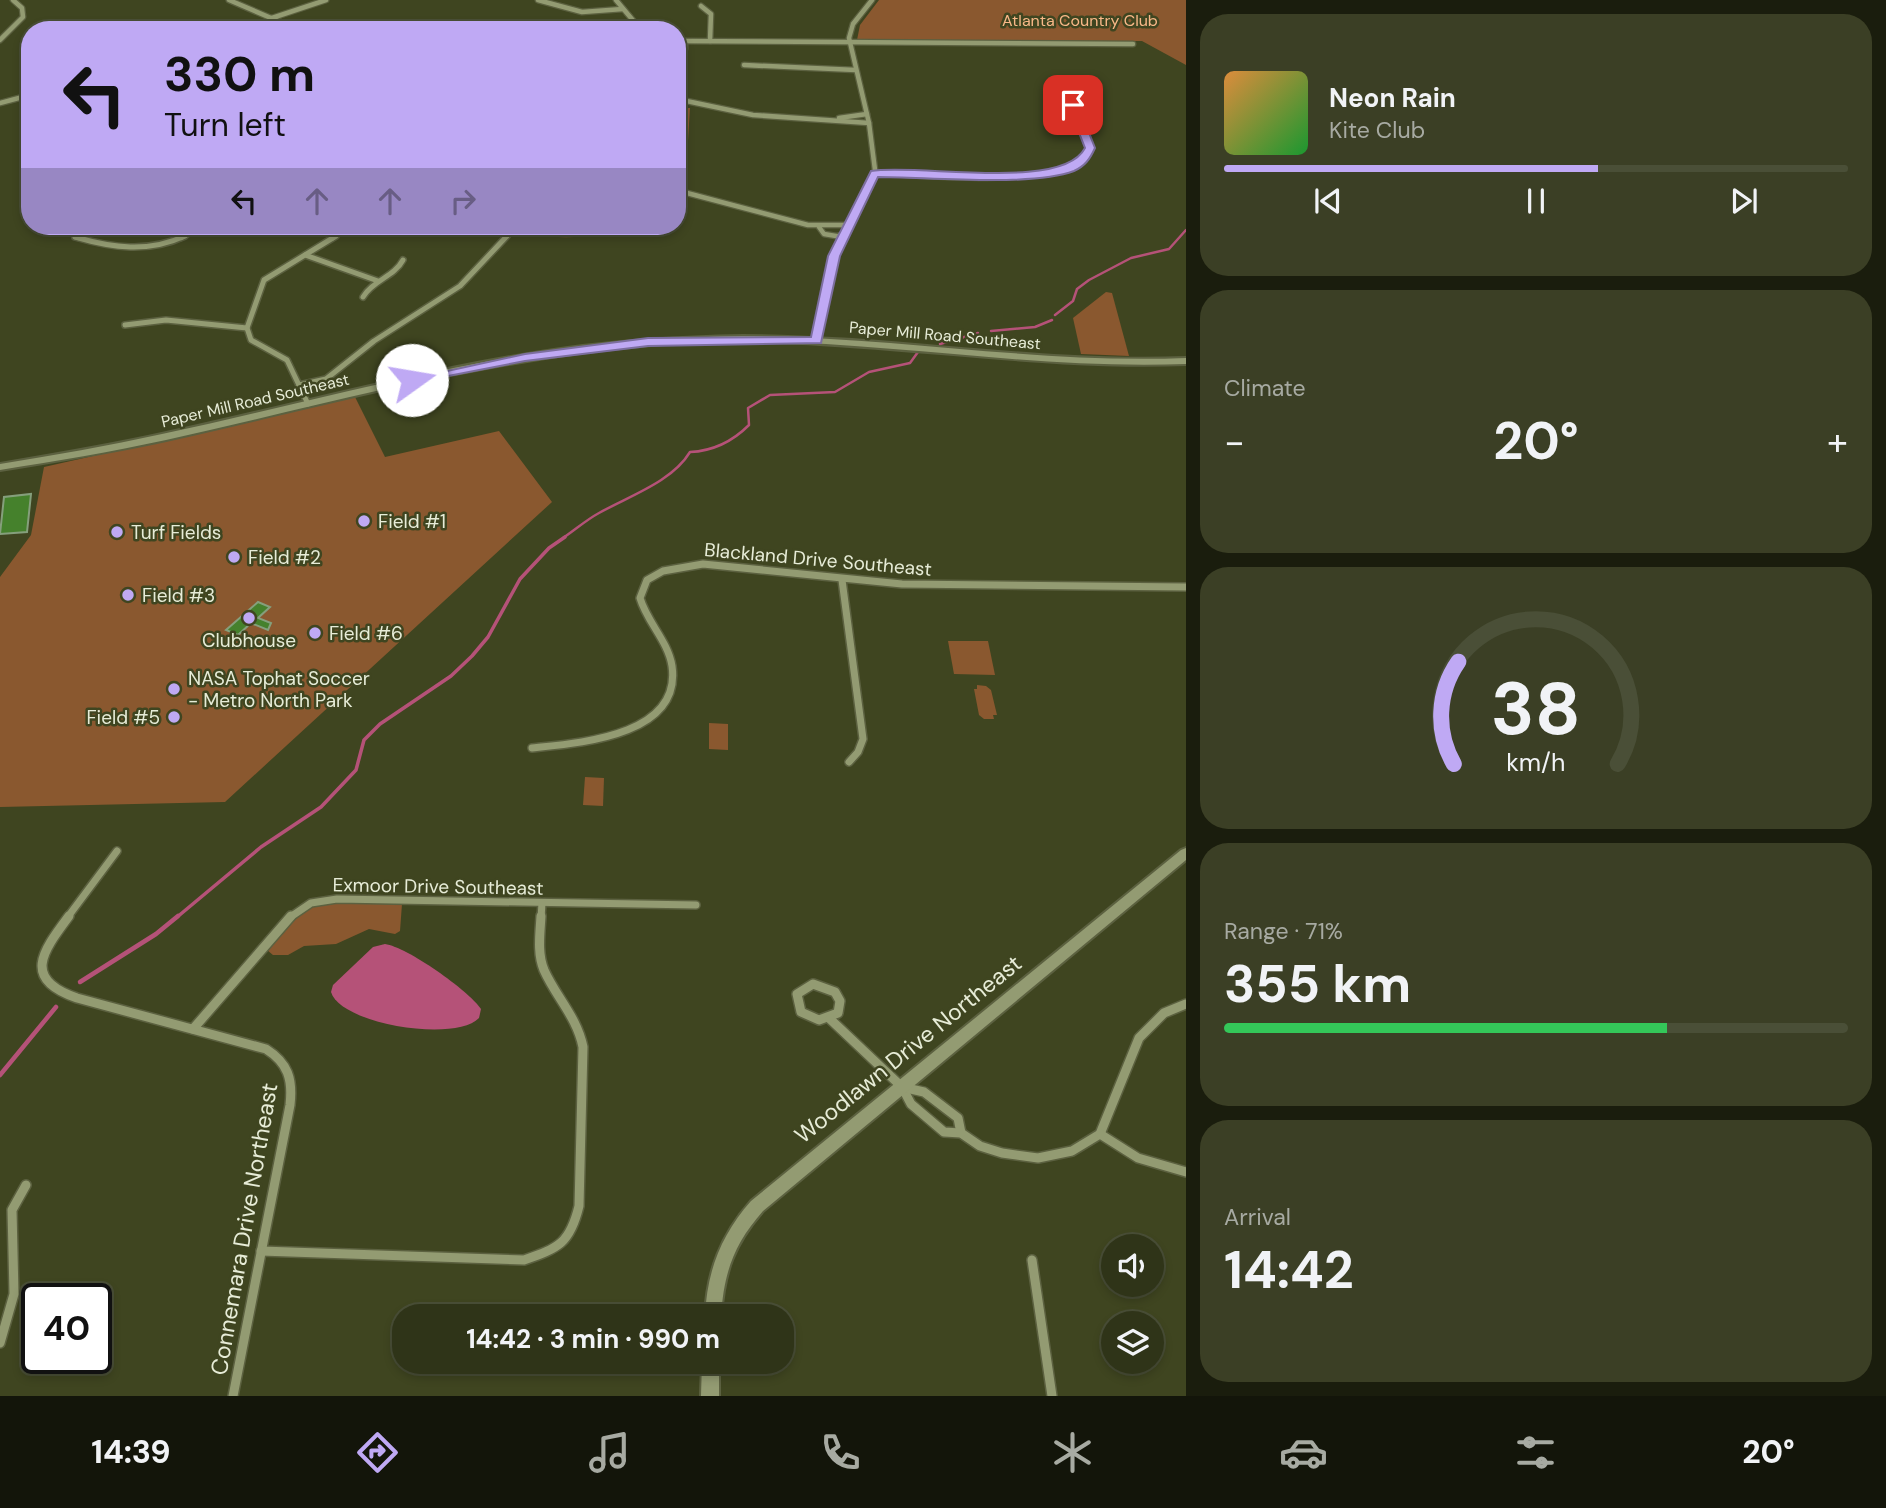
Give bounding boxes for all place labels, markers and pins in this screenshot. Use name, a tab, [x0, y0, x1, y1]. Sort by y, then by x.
pin	[1043, 75, 1103, 135]
place label: Field #1	[378, 509, 446, 534]
marker: Field #1	[356, 513, 372, 529]
place label: Turf Fields	[131, 520, 221, 545]
marker: Turf Fields	[109, 524, 125, 540]
place label: Field #2	[248, 545, 321, 570]
marker: Field #2	[226, 549, 242, 565]
place label: Field #3	[142, 583, 215, 608]
marker: Field #3	[120, 587, 136, 603]
marker: Clubhouse	[241, 610, 257, 626]
place label: Field #6	[329, 621, 403, 646]
marker: Field #6	[307, 625, 323, 641]
place label: Clubhouse	[202, 628, 296, 653]
place label: NASA Tophat Soccer - Metro North Park	[188, 666, 370, 713]
marker: NASA Tophat Soccer - Metro North Park	[166, 681, 182, 697]
place label: Field #5	[86, 705, 160, 730]
marker: Field #5	[166, 709, 182, 725]

